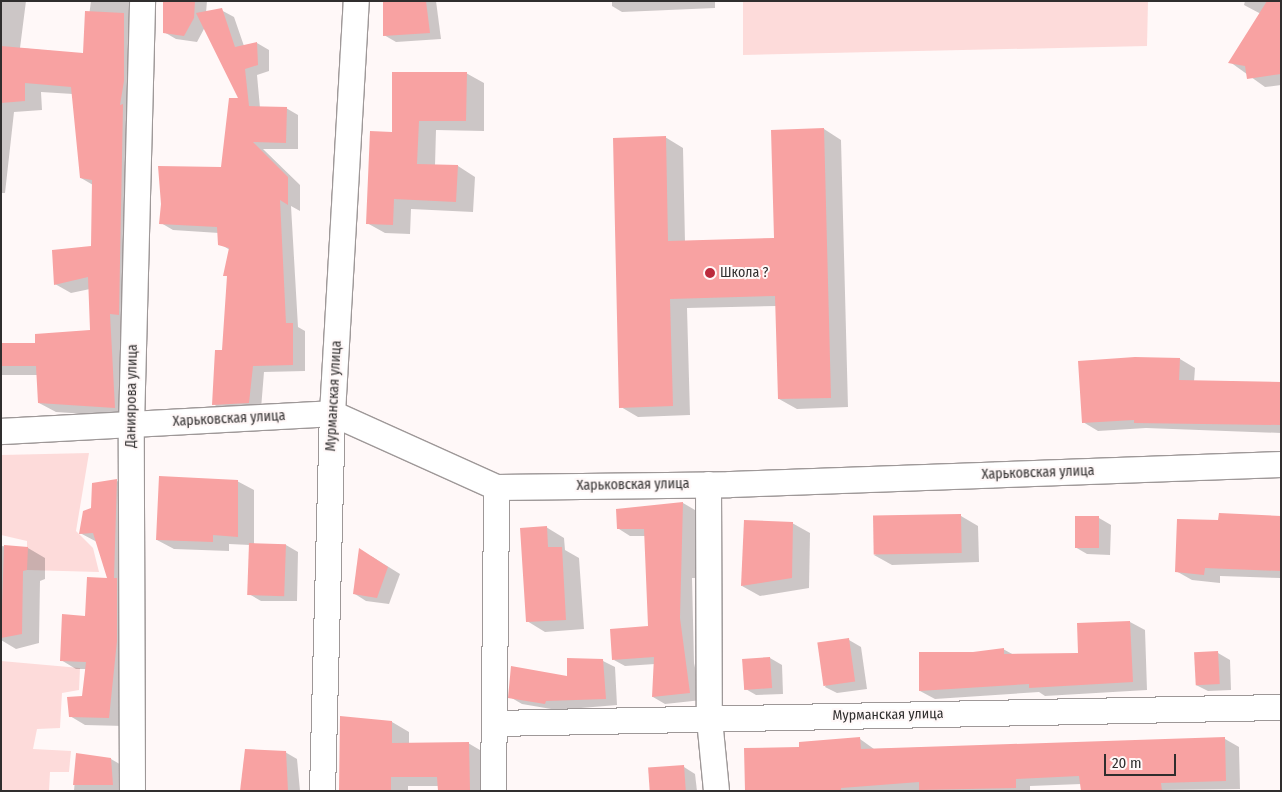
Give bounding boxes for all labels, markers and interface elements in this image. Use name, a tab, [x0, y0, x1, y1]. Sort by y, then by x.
place label: Школа ?	[720, 265, 768, 281]
marker: Школа ?	[704, 267, 716, 279]
street label: Мурманская улица	[323, 340, 345, 452]
street label: Даниярова улица	[123, 344, 141, 448]
street label: Харьковская улица	[172, 408, 286, 430]
street label: Харьковская улица	[981, 463, 1095, 483]
street label: Харьковская улица	[576, 476, 690, 494]
street label: Мурманская улица	[832, 706, 944, 724]
scale bar	[1107, 744, 1180, 776]
text: 20 m	[1112, 754, 1142, 772]

